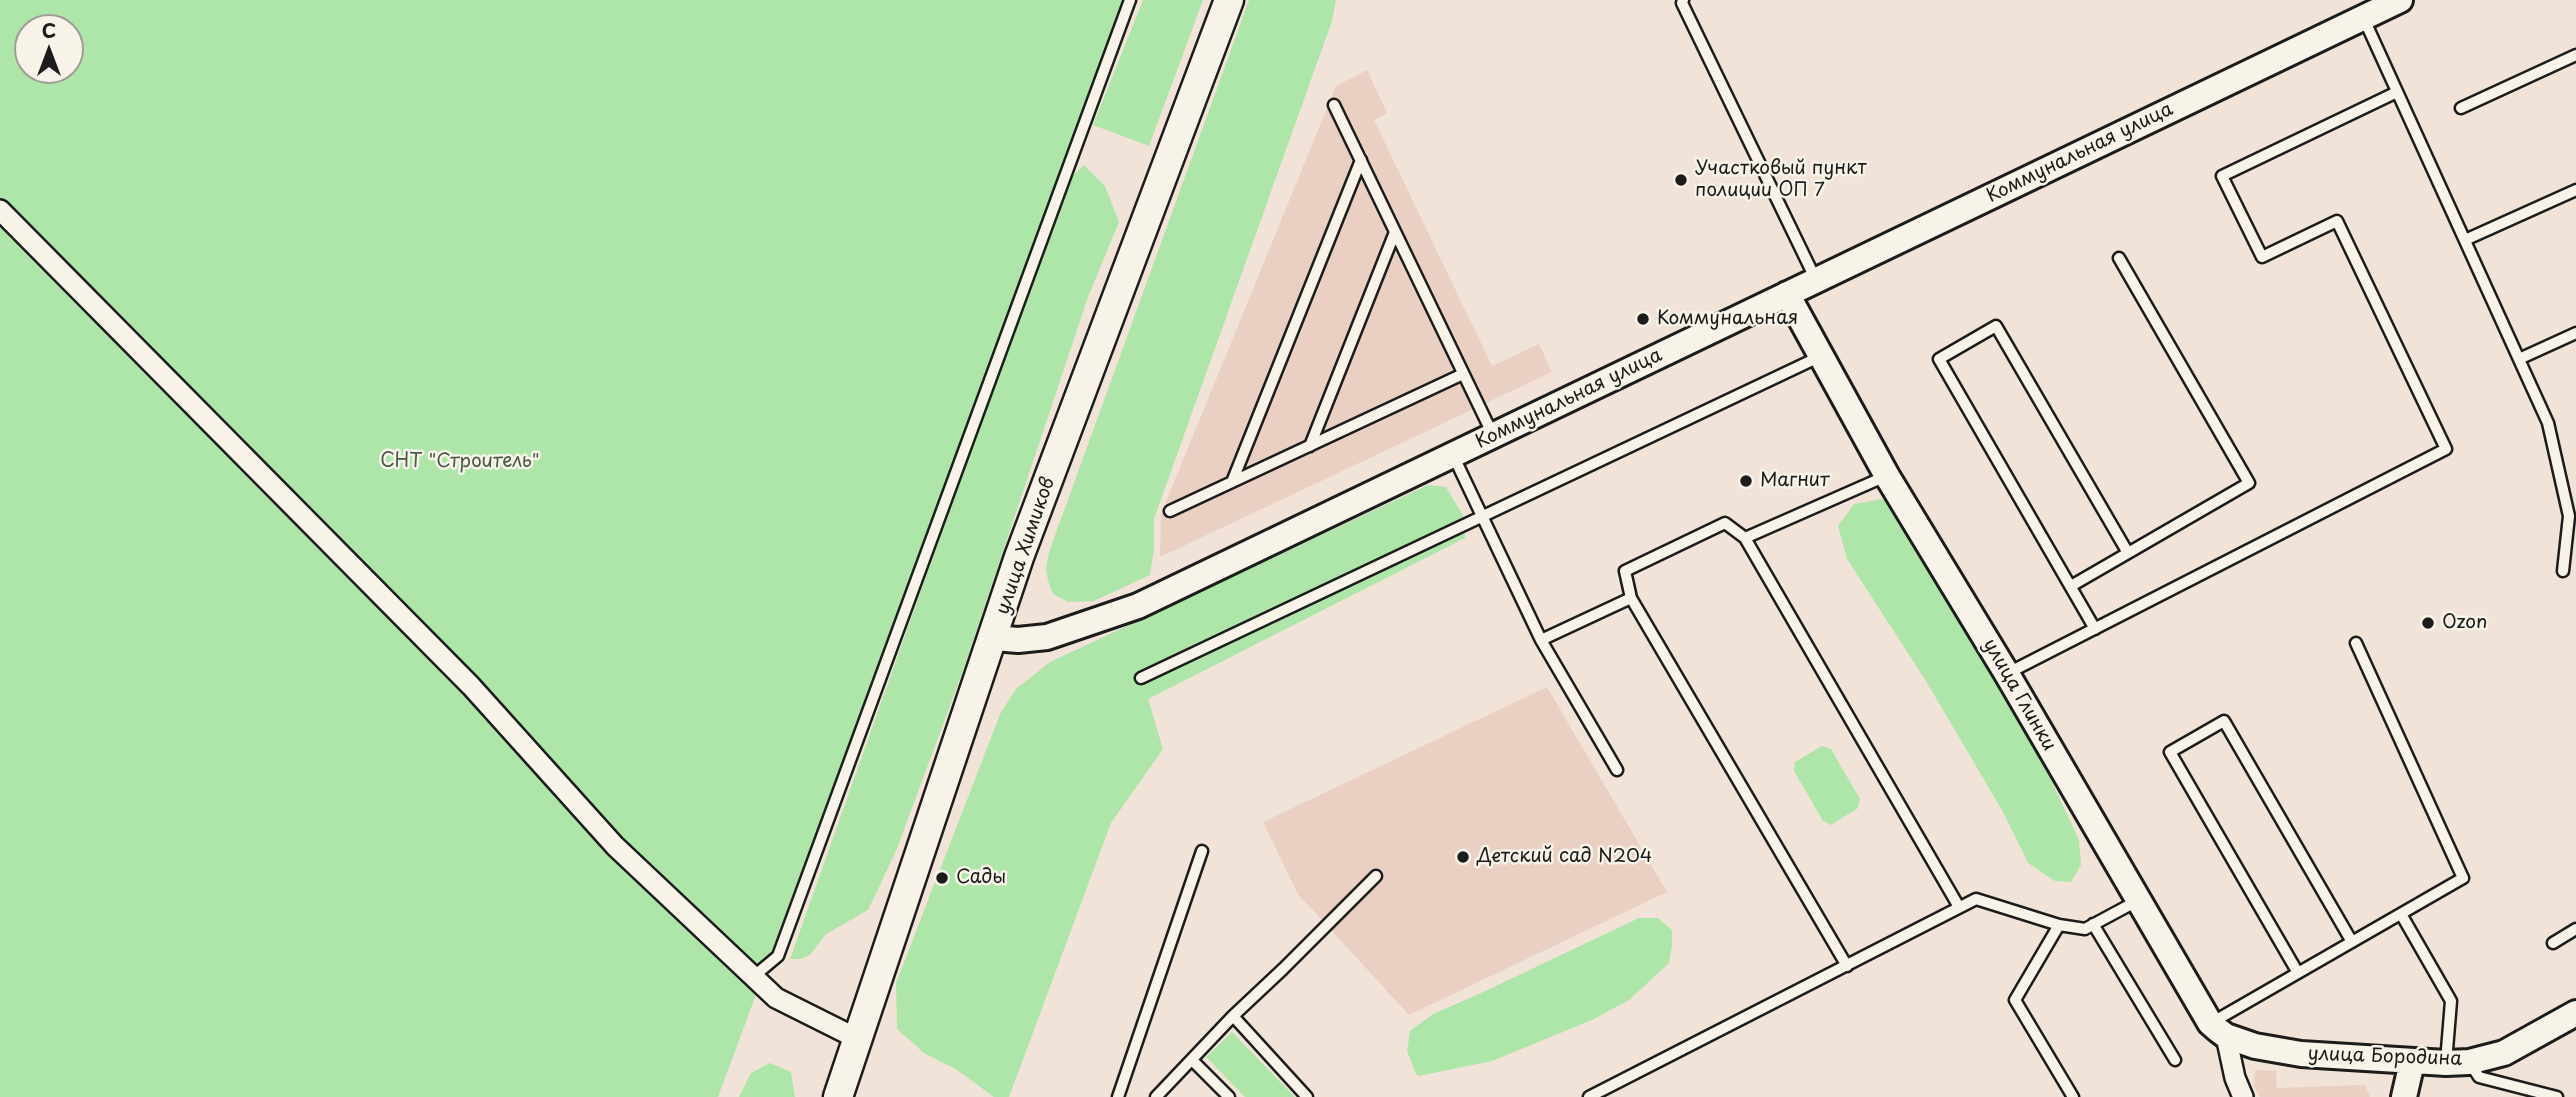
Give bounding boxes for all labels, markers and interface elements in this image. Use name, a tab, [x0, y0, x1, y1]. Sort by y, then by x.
north arrow	[14, 14, 84, 84]
text: С	[42, 16, 56, 44]
street label: Коммунальная улица	[1983, 98, 2177, 208]
place label: Участковый пункт полиции ОП 7	[1695, 158, 1867, 202]
marker: Участковый пункт полиции ОП 7	[1673, 172, 1689, 188]
place label: Коммунальная	[1657, 308, 1798, 330]
marker: Коммунальная	[1635, 311, 1651, 327]
street label: Коммунальная улица	[1472, 344, 1666, 454]
park label: СНТ "Строитель"	[380, 451, 540, 473]
place label: Магнит	[1760, 470, 1830, 492]
marker: Магнит	[1738, 473, 1754, 489]
street label: улица Химиков	[992, 474, 1060, 618]
place label: Ozon	[2442, 612, 2487, 634]
marker: Ozon	[2420, 615, 2436, 631]
street label: улица Глинки	[1978, 635, 2060, 755]
place label: Детский сад N204	[1477, 846, 1652, 868]
marker: Детский сад N204	[1455, 849, 1471, 865]
place label: Сады	[956, 867, 1006, 889]
marker: Сады	[934, 870, 950, 886]
street label: улица Бородина	[2307, 1043, 2463, 1071]

